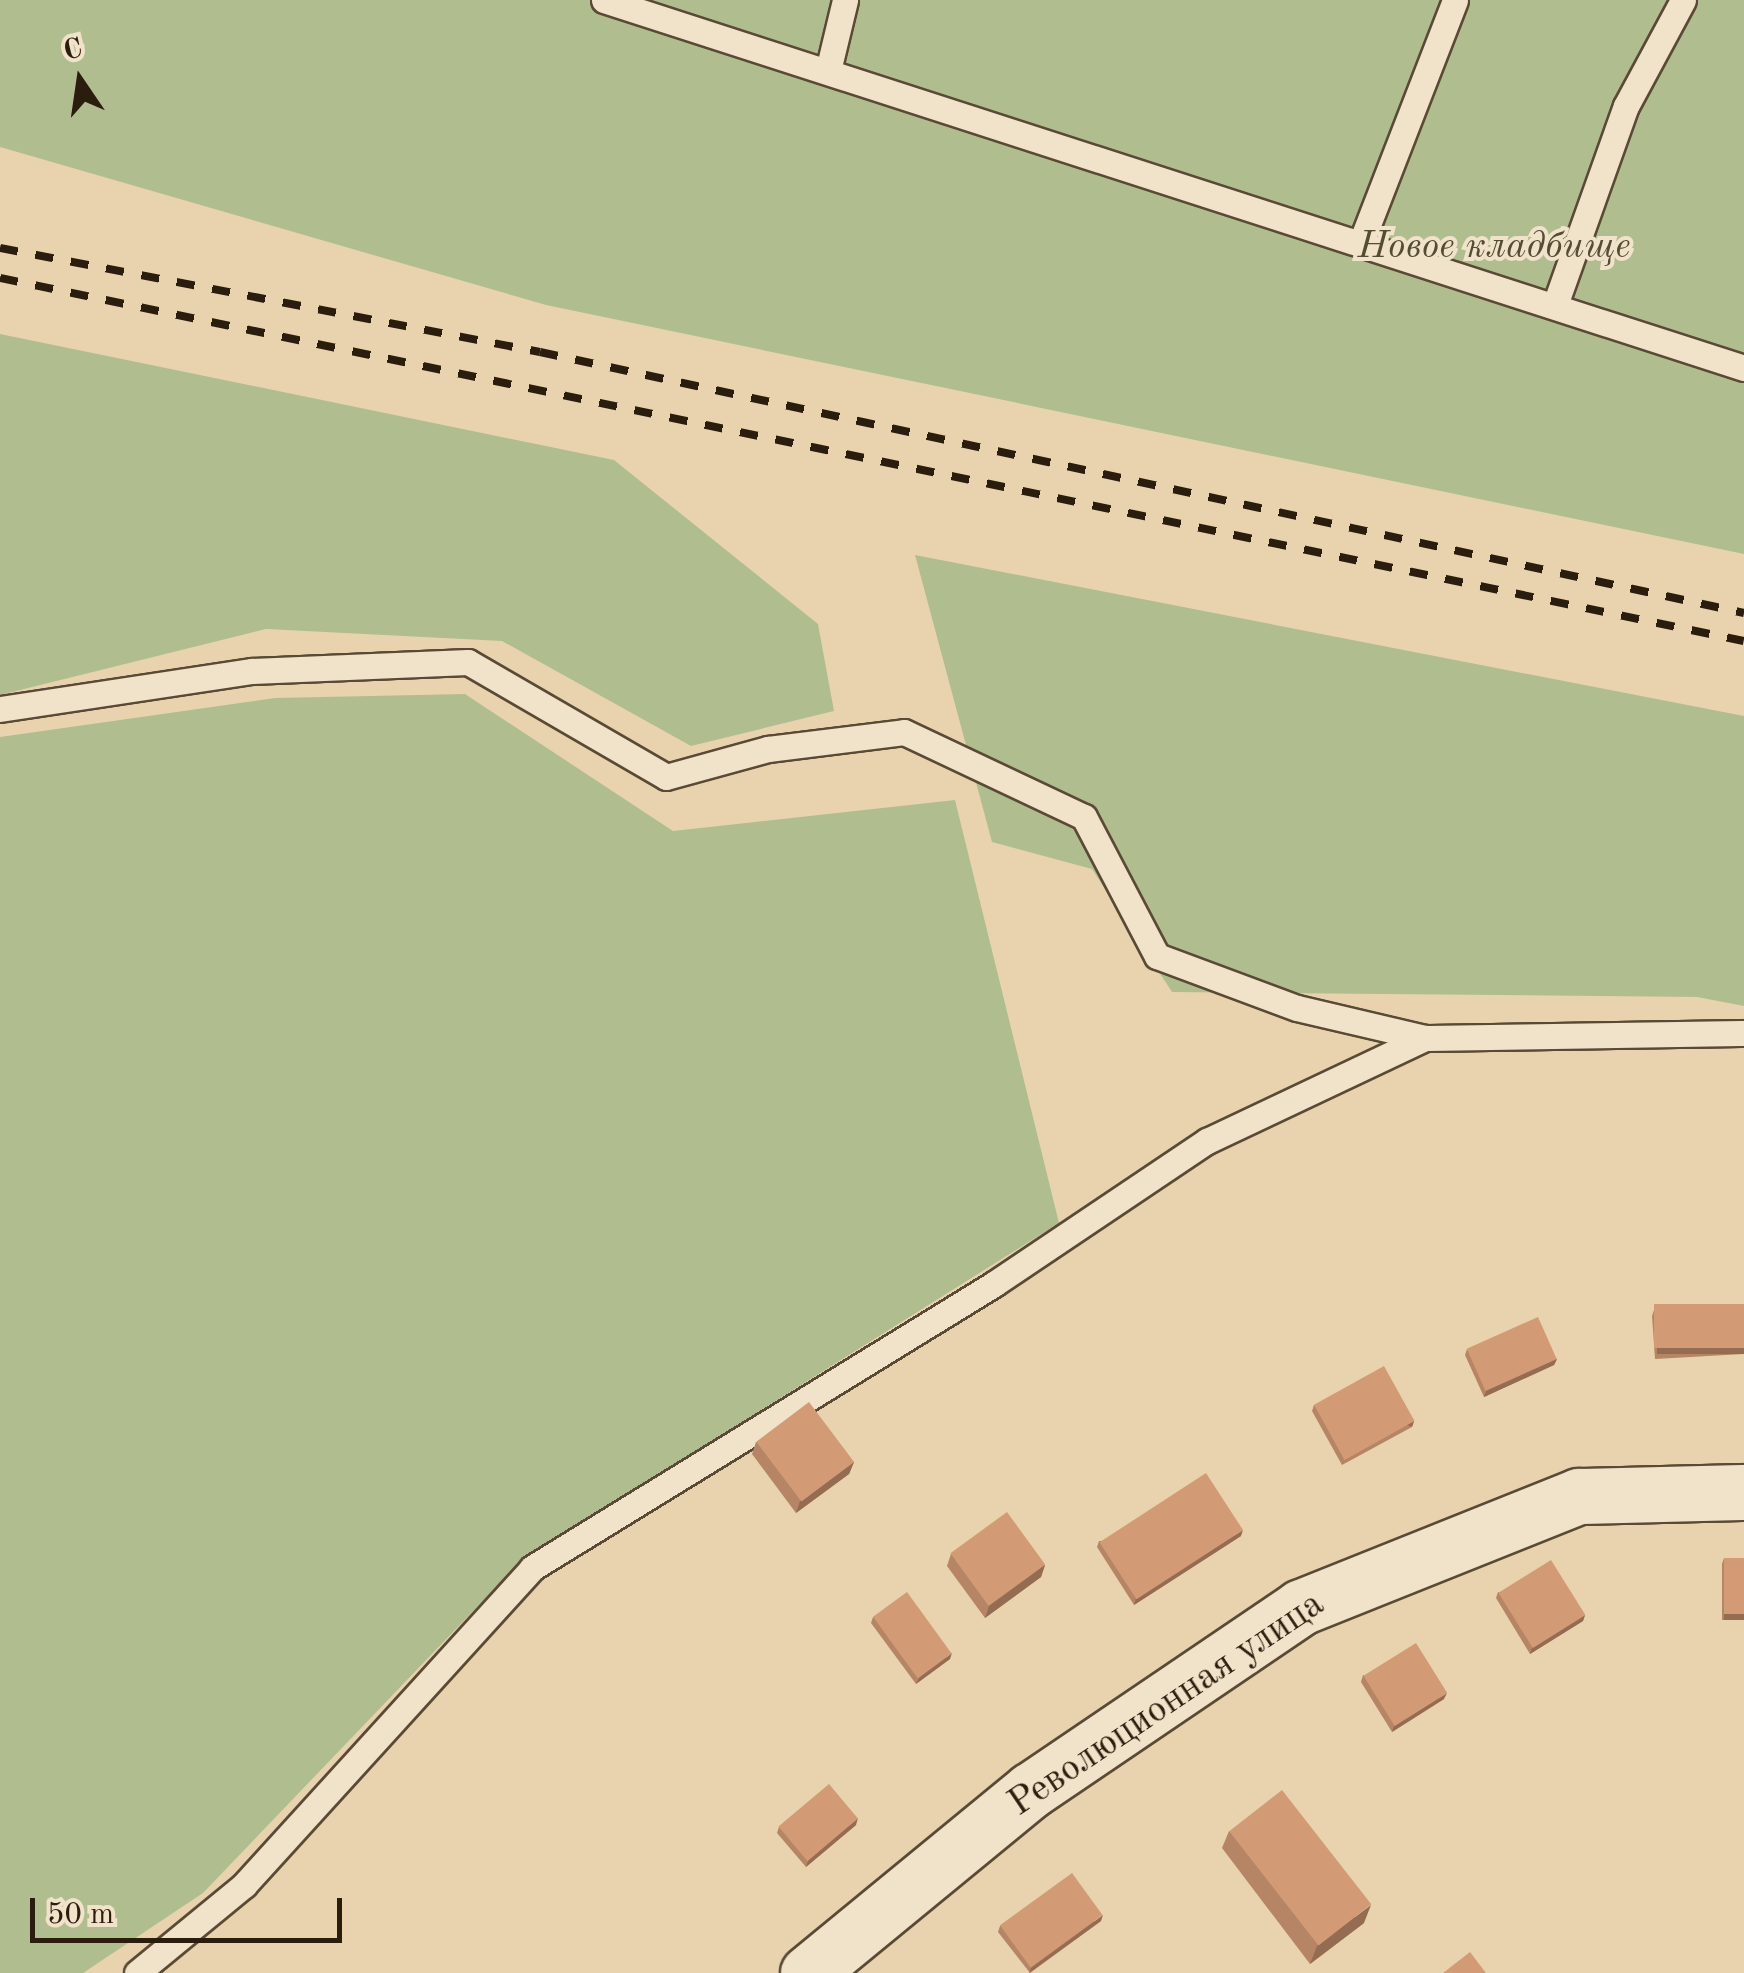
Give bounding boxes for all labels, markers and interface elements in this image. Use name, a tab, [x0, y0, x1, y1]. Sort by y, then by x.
north arrow	[30, 30, 130, 130]
text: С	[61, 35, 85, 66]
park label: Новое кладбище	[1357, 225, 1631, 271]
street label: Революционная улица	[1001, 1582, 1333, 1828]
scale bar	[35, 1878, 348, 1940]
text: 50 m	[47, 1900, 114, 1930]

